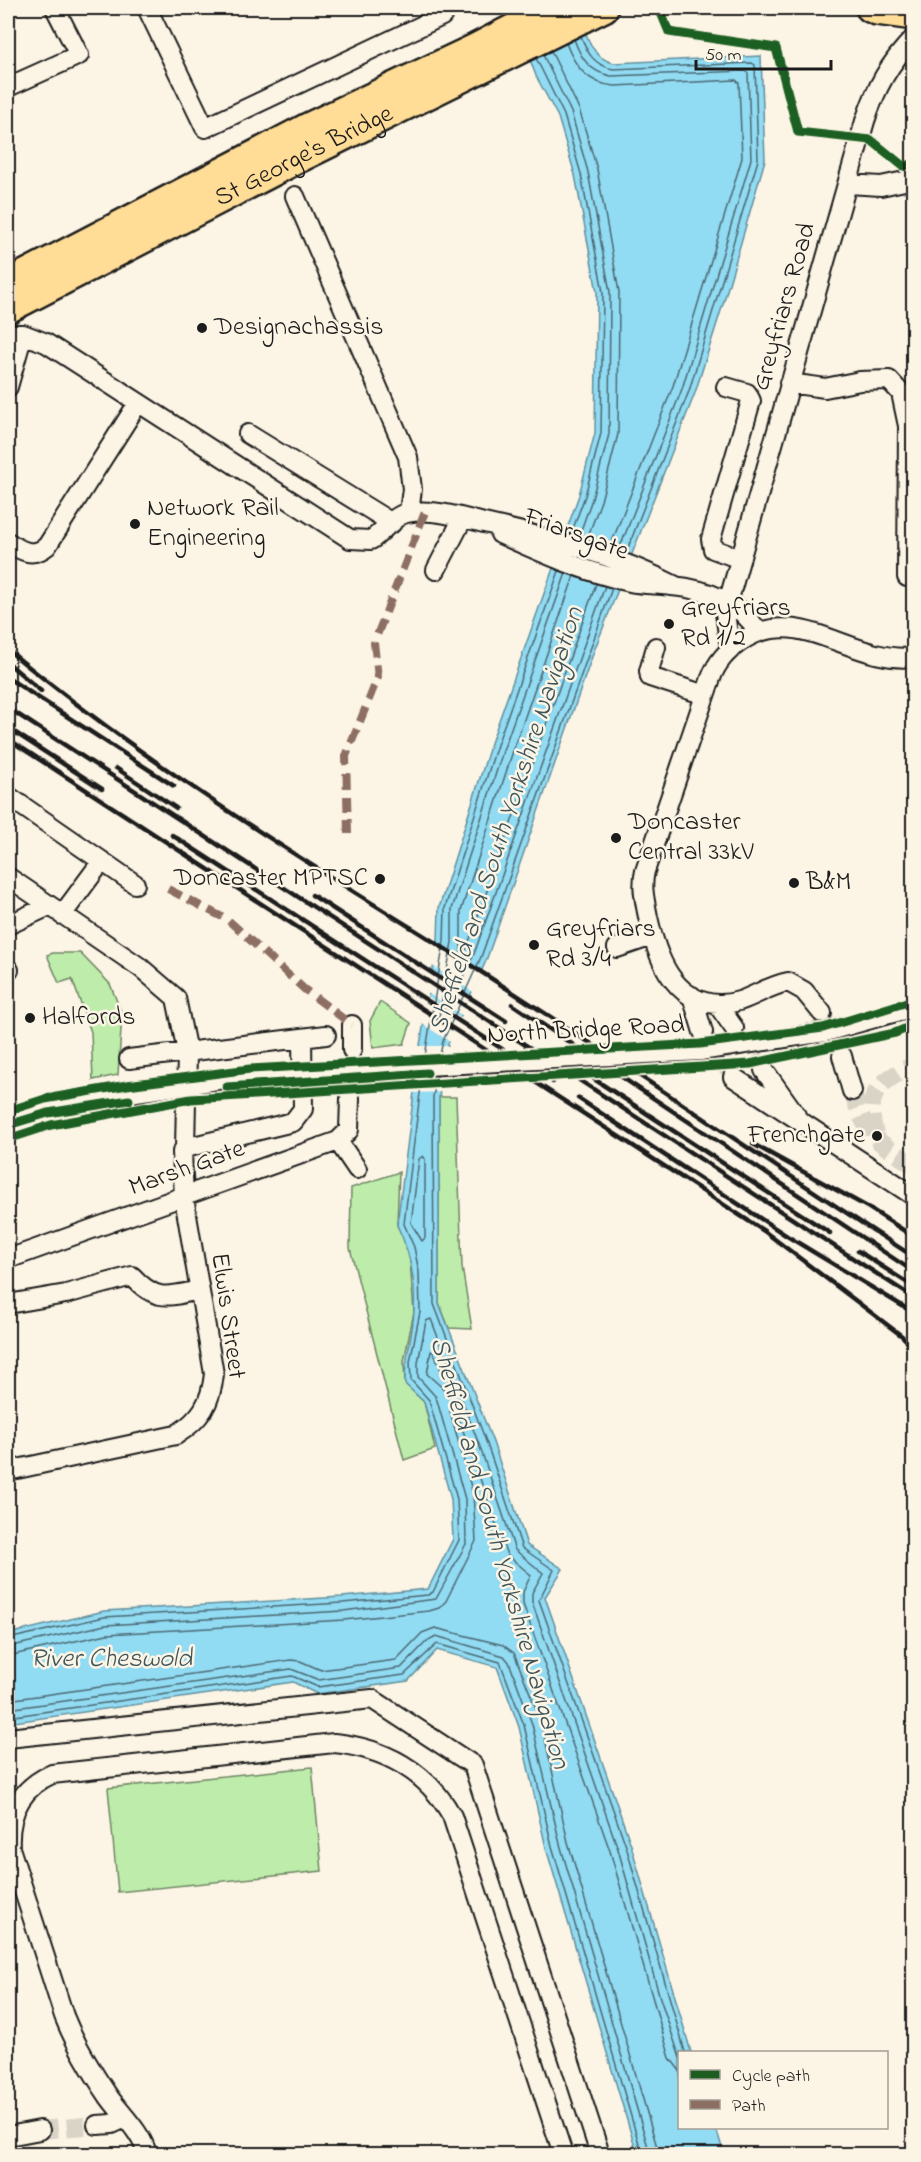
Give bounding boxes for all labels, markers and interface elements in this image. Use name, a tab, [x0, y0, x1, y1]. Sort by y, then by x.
scale bar	[696, 33, 831, 71]
text: 50 m	[705, 43, 742, 69]
street label: St George's Bridge	[208, 96, 400, 218]
street label: Greyfriars Road	[743, 218, 827, 395]
place label: Designachassis	[213, 309, 384, 347]
marker: Designachassis	[195, 321, 209, 335]
place label: Network Rail Engineering	[147, 490, 279, 558]
street label: Friarsgate	[517, 498, 634, 572]
marker: Network Rail Engineering	[128, 517, 142, 531]
place label: Greyfriars Rd 1/2	[681, 590, 791, 658]
water label: Sheffield and South Yorkshire Navigation	[419, 602, 596, 1040]
marker: Greyfriars Rd 1/2	[662, 617, 676, 631]
place label: Doncaster Central 33kV	[627, 804, 754, 872]
marker: Doncaster Central 33kV	[609, 831, 623, 845]
place label: Doncaster MPTSC	[173, 860, 368, 898]
place label: B&M	[805, 864, 851, 902]
marker: Doncaster MPTSC	[373, 872, 387, 886]
marker: B&M	[787, 876, 801, 890]
place label: Greyfriars Rd 3/4	[546, 911, 656, 979]
marker: Greyfriars Rd 3/4	[527, 938, 541, 952]
place label: Halfords	[42, 999, 135, 1037]
street label: North Bridge Road	[486, 1007, 686, 1055]
marker: Halfords	[23, 1011, 37, 1025]
place label: Frenchgate	[747, 1117, 865, 1155]
marker: Frenchgate	[870, 1129, 884, 1143]
street label: Marsh Gate	[124, 1130, 251, 1207]
street label: Elwis Street	[199, 1250, 255, 1382]
water label: Sheffield and South Yorkshire Navigation	[418, 1333, 580, 1774]
water label: River Cheswold	[30, 1640, 194, 1679]
legend	[678, 2051, 888, 2129]
text: Cycle path	[732, 2064, 810, 2090]
text: Path	[732, 2094, 766, 2120]

